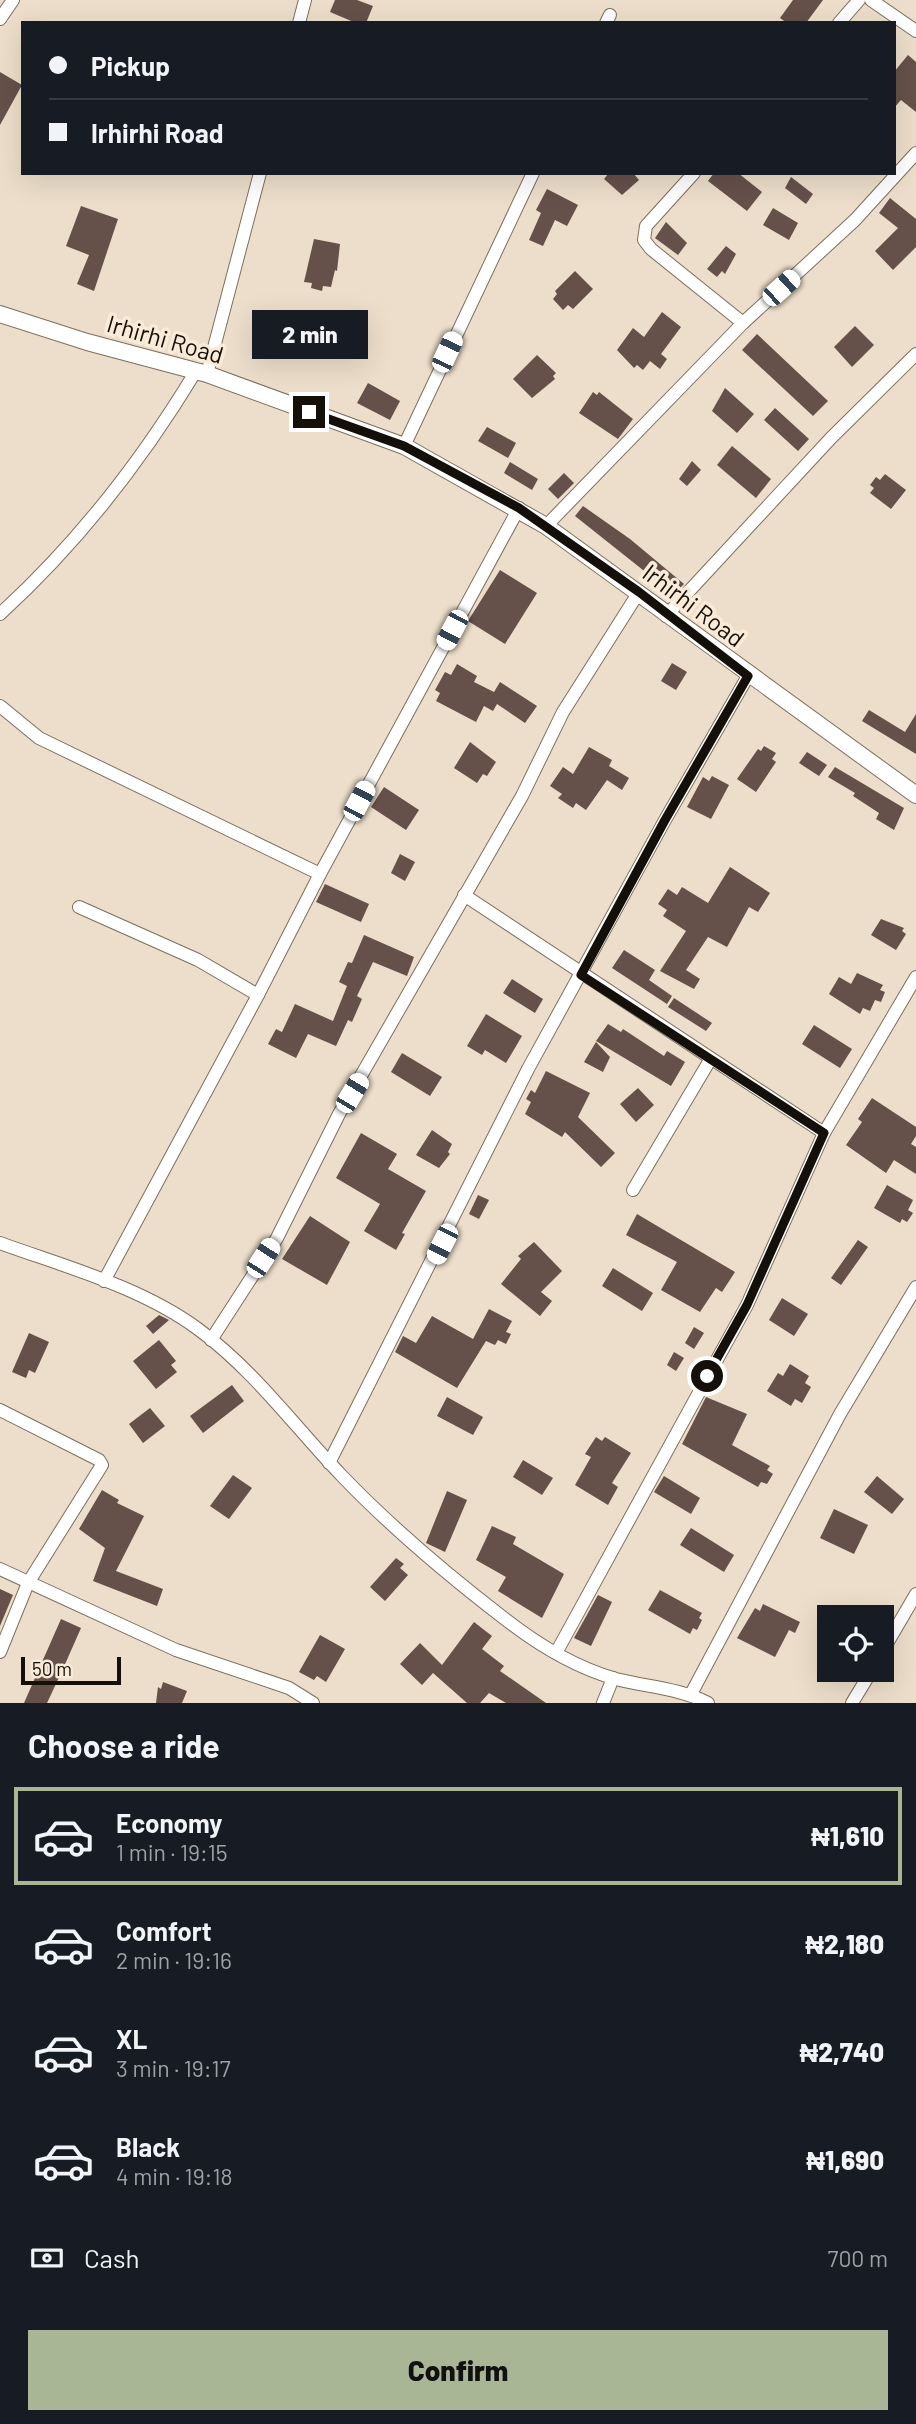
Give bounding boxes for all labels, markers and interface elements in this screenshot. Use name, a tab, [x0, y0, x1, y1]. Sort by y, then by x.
text: Pickup	[91, 50, 170, 81]
text: Irhirhi Road	[91, 117, 223, 148]
car	[759, 266, 804, 310]
street label: Irhirhi Road	[104, 308, 227, 369]
callout: 2 min	[251, 310, 367, 360]
text: 2 min	[282, 320, 338, 348]
car	[429, 329, 466, 375]
route end	[293, 396, 325, 428]
street label: Irhirhi Road	[637, 557, 750, 652]
car	[433, 607, 472, 653]
car	[340, 778, 379, 824]
car	[333, 1070, 372, 1116]
car	[424, 1221, 461, 1267]
car	[243, 1235, 284, 1281]
route start	[691, 1360, 723, 1392]
map controls	[817, 1605, 894, 1682]
button: locate	[817, 1605, 894, 1682]
scale bar	[21, 1654, 121, 1686]
text: 50 m	[32, 1657, 72, 1680]
text: Choose a ride	[28, 1726, 220, 1764]
icon: car	[32, 1805, 95, 1868]
text: Economy	[116, 1807, 222, 1838]
text: ₦1,610	[811, 1820, 884, 1851]
text: 1 min · 19:15	[116, 1838, 228, 1866]
icon: car	[32, 1913, 95, 1976]
text: Comfort	[116, 1915, 212, 1946]
text: ₦2,180	[805, 1928, 884, 1959]
text: 2 min · 19:16	[116, 1946, 232, 1974]
icon: car	[32, 2021, 95, 2084]
text: XL	[116, 2023, 147, 2054]
text: ₦2,740	[799, 2036, 884, 2067]
text: 3 min · 19:17	[116, 2054, 231, 2082]
icon: car	[32, 2129, 95, 2192]
text: Black	[116, 2131, 180, 2162]
text: ₦1,690	[806, 2144, 884, 2175]
text: 4 min · 19:18	[116, 2162, 232, 2190]
icon: cash	[28, 2239, 66, 2277]
text: Cash	[84, 2242, 139, 2273]
text: 700 m	[828, 2244, 888, 2272]
button: Confirm	[28, 2330, 888, 2410]

